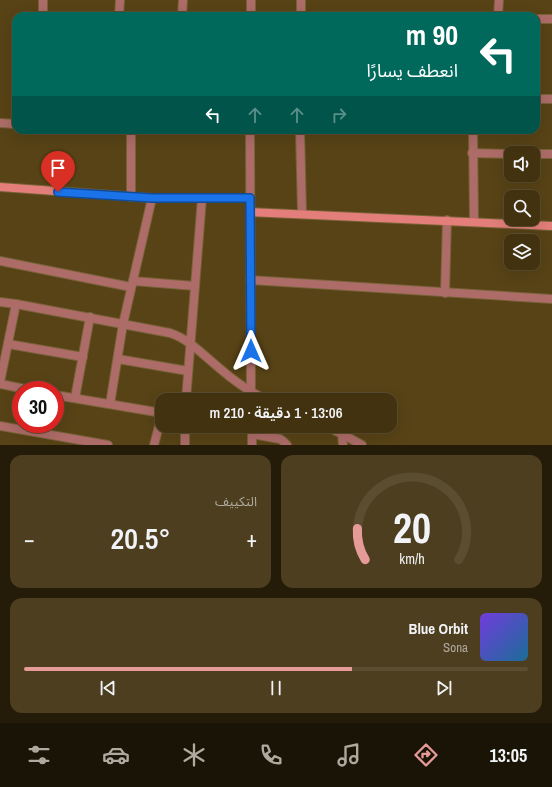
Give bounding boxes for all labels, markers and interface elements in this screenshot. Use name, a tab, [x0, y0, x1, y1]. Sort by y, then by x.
text: 90 m	[406, 16, 458, 54]
icon: left	[472, 28, 524, 80]
text: انعطف يسارًا	[366, 58, 458, 83]
icon: left	[202, 104, 224, 126]
icon: ahead	[244, 104, 266, 126]
icon: ahead	[286, 104, 308, 126]
icon: right	[328, 104, 350, 126]
map controls	[504, 146, 540, 270]
button: sound	[504, 146, 540, 182]
pin	[41, 151, 75, 192]
icon: arrive	[47, 157, 69, 179]
button: search	[504, 190, 540, 226]
button: layers	[504, 234, 540, 270]
position arrow	[230, 330, 272, 372]
speed limit sign: 30	[12, 381, 64, 433]
text: 13:06 · 1 دقيقة · 210 m	[209, 402, 343, 423]
text: التكييف	[215, 493, 257, 510]
text: 20	[393, 499, 430, 555]
text: 20.5°	[111, 518, 170, 558]
text: −	[24, 524, 35, 554]
text: +	[246, 524, 257, 554]
text: km/h	[399, 548, 424, 567]
text: Blue Orbit	[409, 618, 468, 639]
text: Sona	[443, 639, 468, 656]
icon: previous	[97, 677, 119, 699]
icon: pause	[265, 677, 287, 699]
icon: next	[433, 677, 455, 699]
icon: filters	[25, 741, 53, 769]
icon: car	[102, 741, 130, 769]
icon: climate	[180, 741, 208, 769]
icon: phone	[257, 741, 285, 769]
icon: music	[335, 741, 363, 769]
icon: directions	[412, 741, 440, 769]
text: 13:05	[490, 743, 527, 768]

